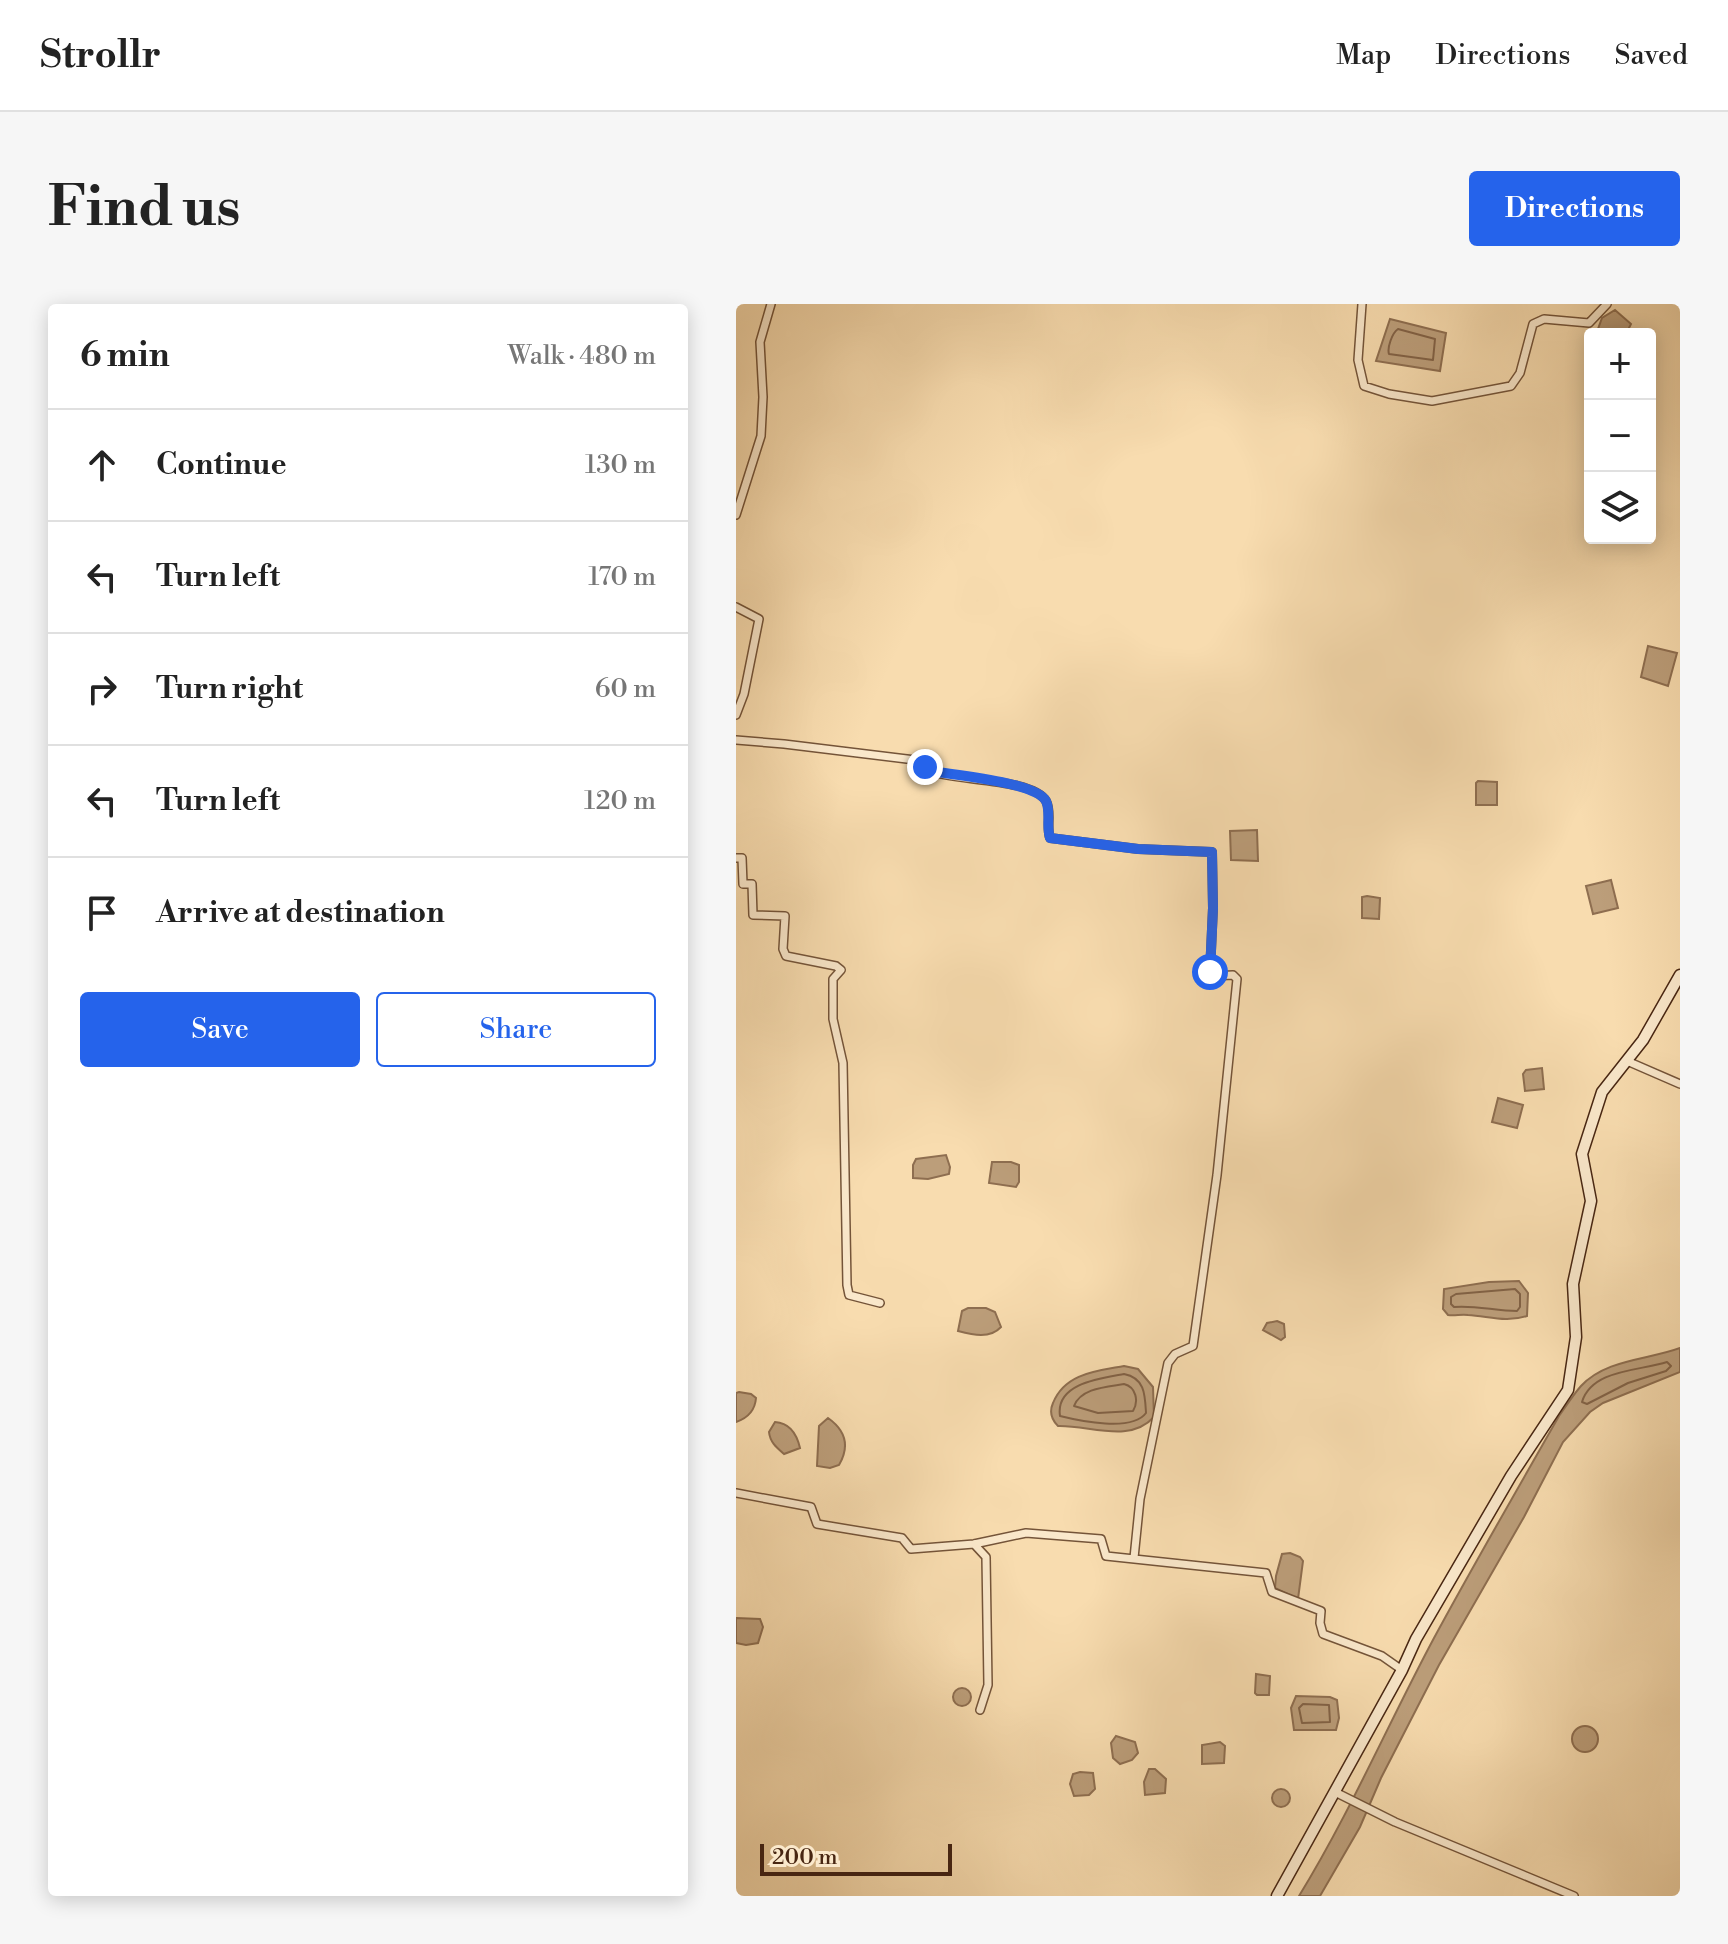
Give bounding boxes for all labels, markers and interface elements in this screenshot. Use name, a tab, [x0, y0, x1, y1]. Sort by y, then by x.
text: Strollr	[40, 32, 161, 79]
text: Map	[1336, 38, 1391, 73]
text: Directions	[1435, 38, 1570, 73]
text: Saved	[1614, 38, 1688, 73]
button: Directions	[1469, 171, 1680, 246]
text: Find us	[48, 173, 241, 243]
map controls	[1584, 328, 1656, 544]
button: +	[1584, 328, 1656, 400]
text: 6 min	[80, 335, 170, 377]
text: Walk · 480 m	[508, 340, 656, 372]
button: −	[1584, 400, 1656, 472]
icon: ahead	[80, 443, 124, 487]
text: Continue	[156, 446, 287, 484]
text: 130 m	[585, 449, 656, 481]
button: layers	[1584, 472, 1656, 544]
icon: left	[80, 555, 124, 599]
text: Turn left	[156, 558, 280, 596]
text: 170 m	[588, 561, 656, 593]
icon: right	[80, 667, 124, 711]
text: Turn right	[156, 670, 303, 708]
text: 60 m	[595, 673, 656, 705]
route end	[907, 749, 943, 785]
icon: left	[80, 779, 124, 823]
text: Turn left	[156, 782, 280, 820]
text: 120 m	[584, 785, 656, 817]
icon: arrive	[80, 891, 124, 935]
text: Arrive at destination	[156, 894, 445, 932]
route start	[1192, 954, 1228, 990]
button: Save	[80, 992, 360, 1067]
button: Share	[376, 992, 656, 1067]
scale bar	[760, 1840, 952, 1876]
text: 200 m	[772, 1844, 838, 1871]

